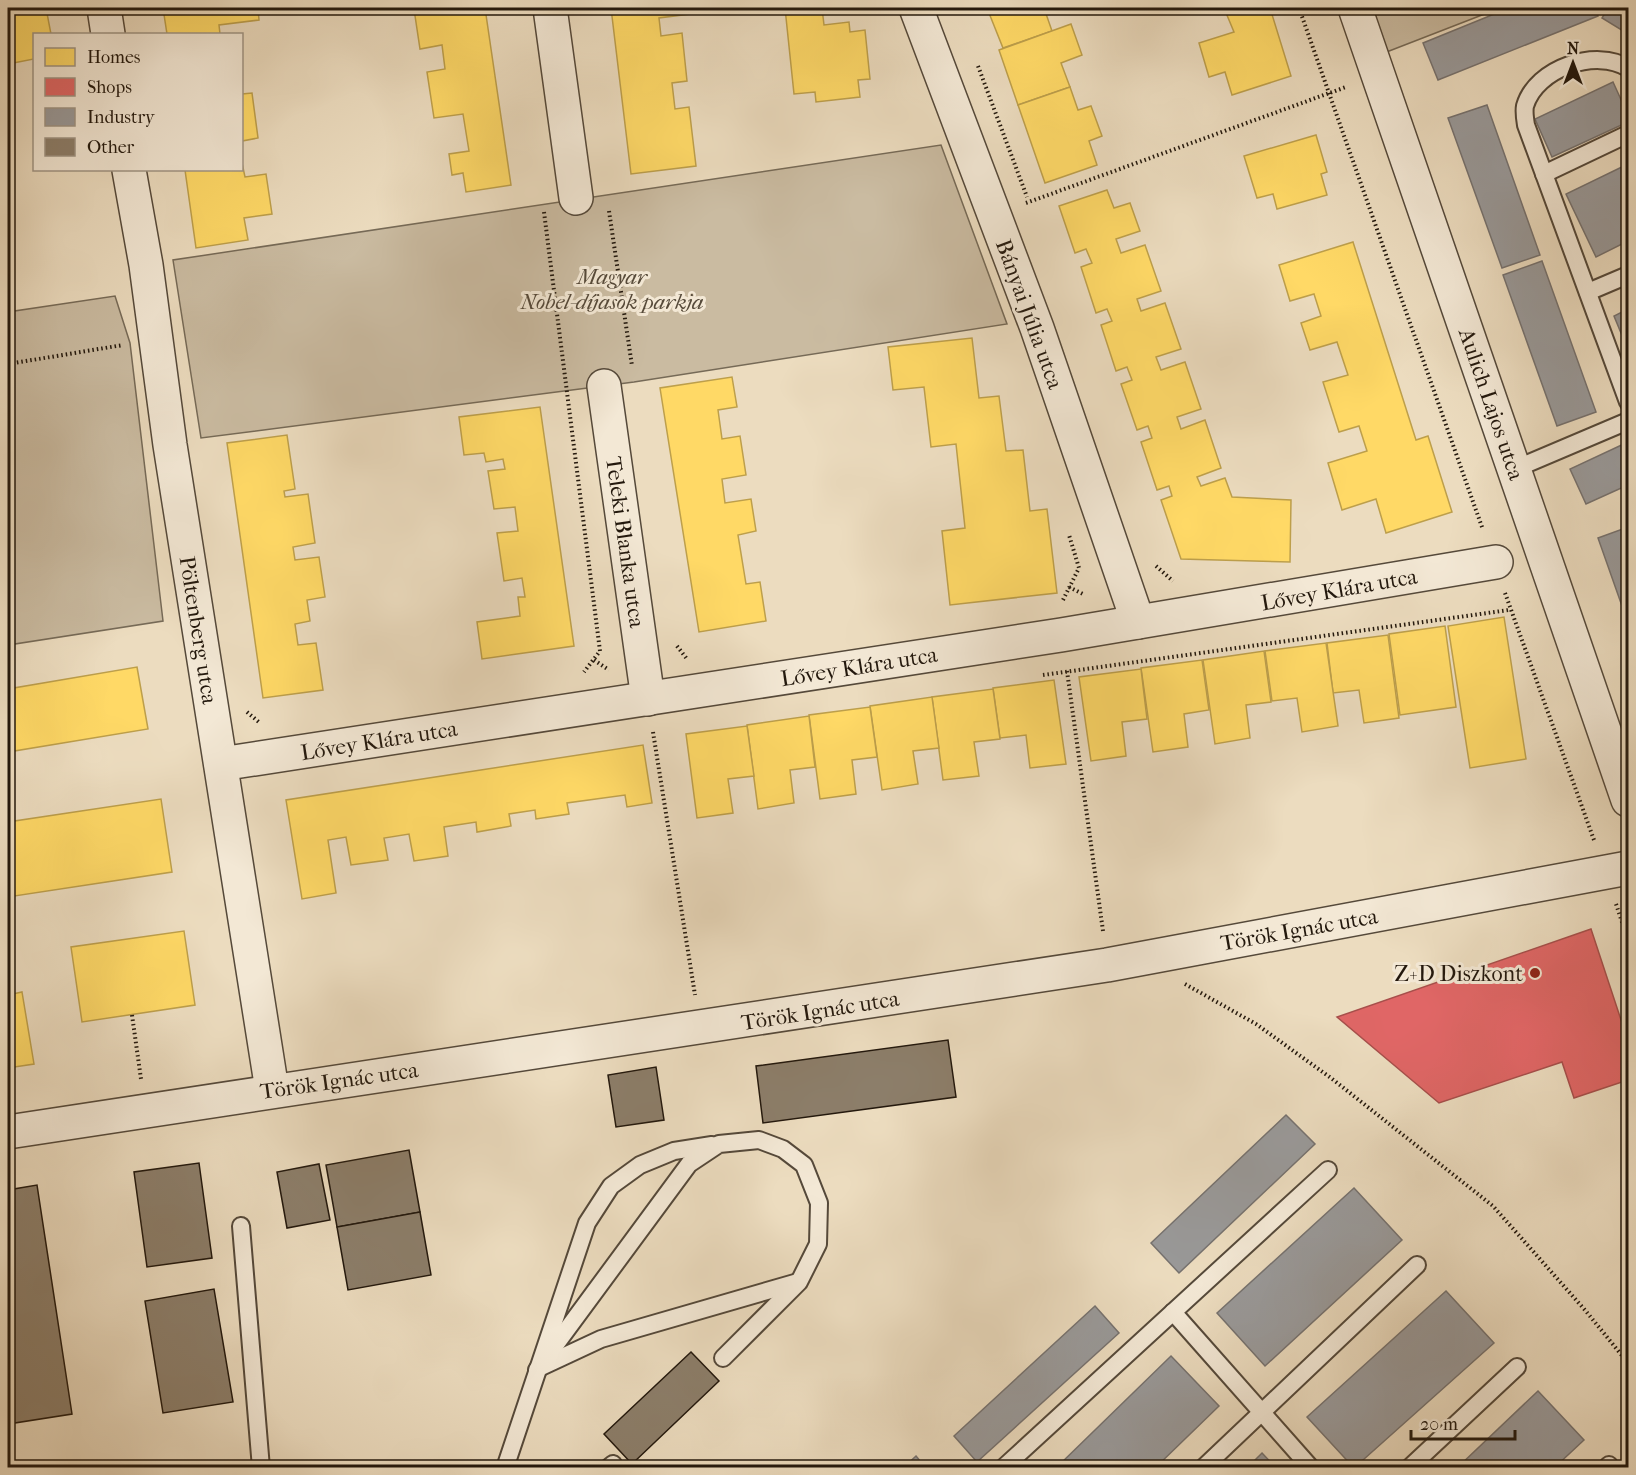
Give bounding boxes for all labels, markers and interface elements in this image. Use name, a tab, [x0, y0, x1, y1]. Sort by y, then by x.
legend	[33, 33, 243, 171]
north arrow	[1543, 33, 1603, 93]
text: N	[1567, 39, 1580, 58]
text: Homes	[87, 47, 141, 68]
text: Shops	[87, 77, 132, 98]
text: Industry	[87, 107, 156, 128]
text: Other	[87, 137, 135, 158]
street label: Bányai Júlia utca	[990, 236, 1068, 393]
park label: Magyar Nobel-díjasok parkja	[519, 264, 704, 315]
street label: Aulich Lajos utca	[1453, 324, 1529, 484]
street label: Teleki Blanka utca	[600, 455, 650, 630]
street label: Pöltenberg utca	[173, 554, 223, 707]
street label: Lővey Klára utca	[1259, 563, 1420, 617]
street label: Lővey Klára utca	[779, 642, 940, 692]
street label: Lővey Klára utca	[299, 716, 460, 766]
street label: Török Ignác utca	[1218, 903, 1381, 957]
place label: Z+D Diszkont	[1394, 961, 1523, 987]
marker: Z+D Diszkont	[1528, 966, 1542, 980]
street label: Török Ignác utca	[739, 986, 902, 1036]
street label: Török Ignác utca	[258, 1057, 421, 1105]
scale bar	[1411, 1403, 1514, 1441]
text: 20 m	[1420, 1414, 1458, 1435]

